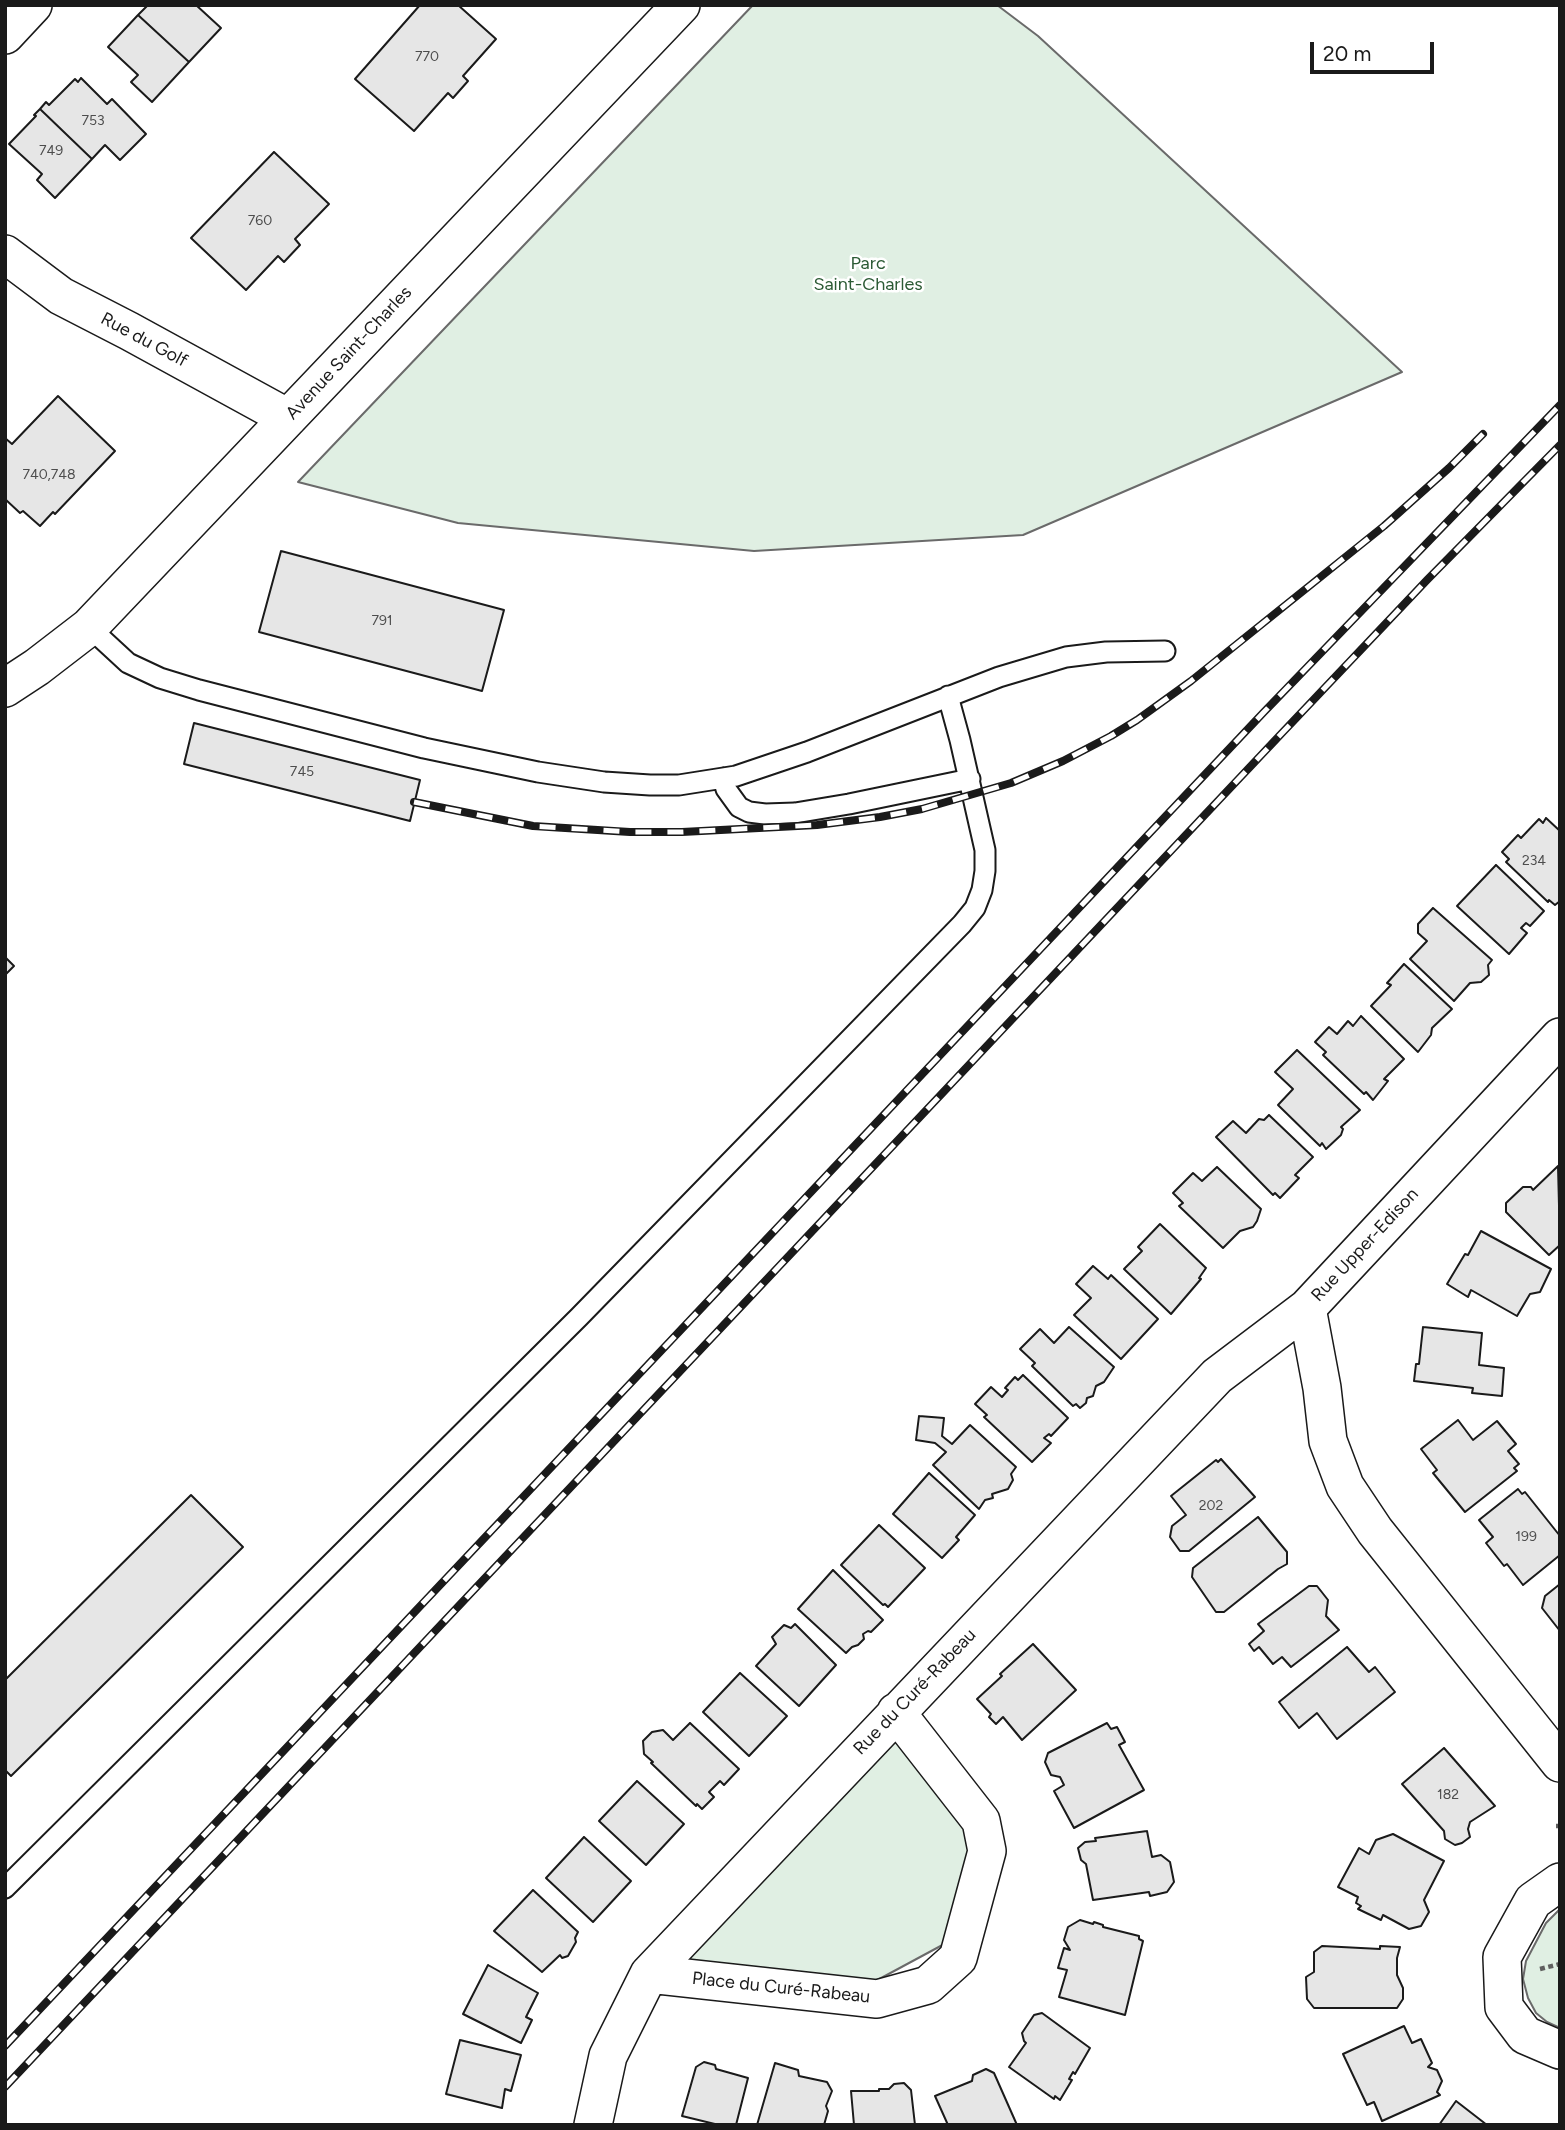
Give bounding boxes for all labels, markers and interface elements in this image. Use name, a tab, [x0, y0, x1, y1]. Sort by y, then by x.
scale bar	[1313, 28, 1437, 72]
text: 20 m	[1323, 41, 1371, 66]
house number: 770	[415, 49, 439, 65]
house number: 753	[81, 113, 105, 129]
house number: 749	[39, 143, 63, 159]
house number: 760	[248, 213, 272, 229]
park label: Parc Saint-Charles	[813, 253, 923, 296]
street label: Avenue Saint-Charles	[282, 282, 416, 424]
street label: Rue du Golf	[97, 308, 191, 372]
house number: 740,748	[22, 467, 76, 483]
house number: 791	[371, 613, 393, 629]
house number: 745	[290, 764, 314, 780]
house number: 234	[1522, 853, 1546, 869]
street label: Rue Upper-Edison	[1307, 1184, 1423, 1306]
house number: 202	[1199, 1498, 1223, 1514]
house number: 199	[1515, 1529, 1537, 1545]
street label: Rue du Curé-Rabeau	[849, 1624, 981, 1760]
house number: 182	[1437, 1787, 1459, 1803]
street label: Place du Curé-Rabeau	[691, 1968, 871, 2008]

